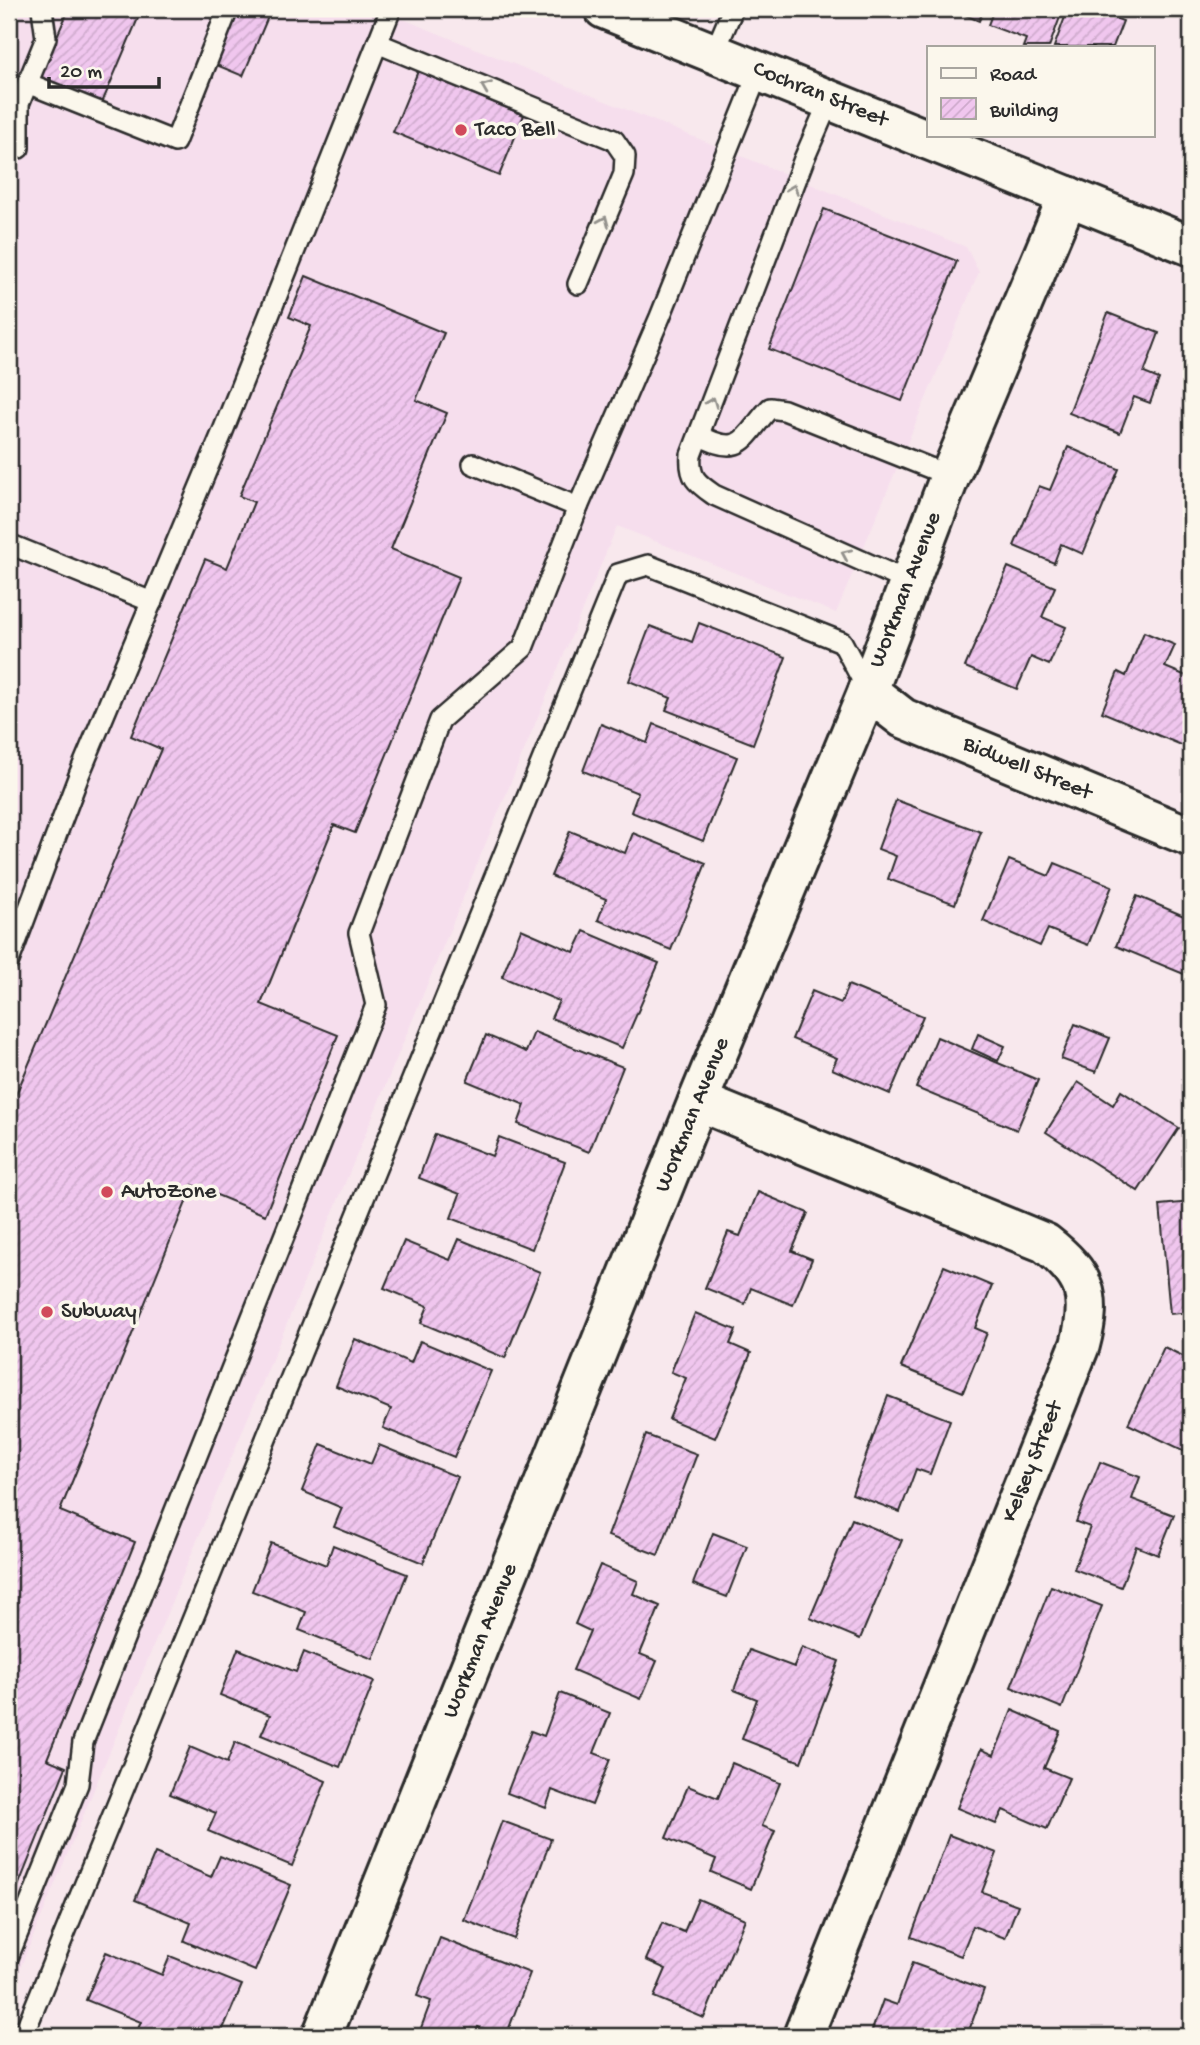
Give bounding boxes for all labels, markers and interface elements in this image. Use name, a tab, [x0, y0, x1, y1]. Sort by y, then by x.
scale bar	[49, 46, 159, 90]
legend	[927, 46, 1154, 136]
street label: Cochran Street	[749, 56, 893, 135]
text: 20 m	[60, 61, 102, 86]
text: Road	[990, 64, 1038, 89]
one-way arrow	[480, 82, 492, 96]
text: Building	[989, 100, 1059, 125]
place label: Taco Bell	[473, 117, 556, 144]
marker: Taco Bell	[453, 122, 469, 138]
one-way arrow	[784, 184, 798, 196]
one-way arrow	[596, 216, 610, 229]
one-way arrow	[703, 397, 717, 409]
street label: Workman Avenue	[864, 507, 948, 672]
one-way arrow	[841, 548, 854, 562]
street label: Bidwell Street	[958, 730, 1097, 808]
street label: Workman Avenue	[650, 1033, 737, 1196]
place label: AutoZone	[121, 1179, 217, 1206]
marker: AutoZone	[99, 1184, 115, 1200]
place label: Subway	[61, 1299, 137, 1326]
marker: Subway	[39, 1304, 55, 1320]
street label: Kelsey Street	[996, 1396, 1070, 1526]
street label: Workman Avenue	[438, 1559, 525, 1722]

